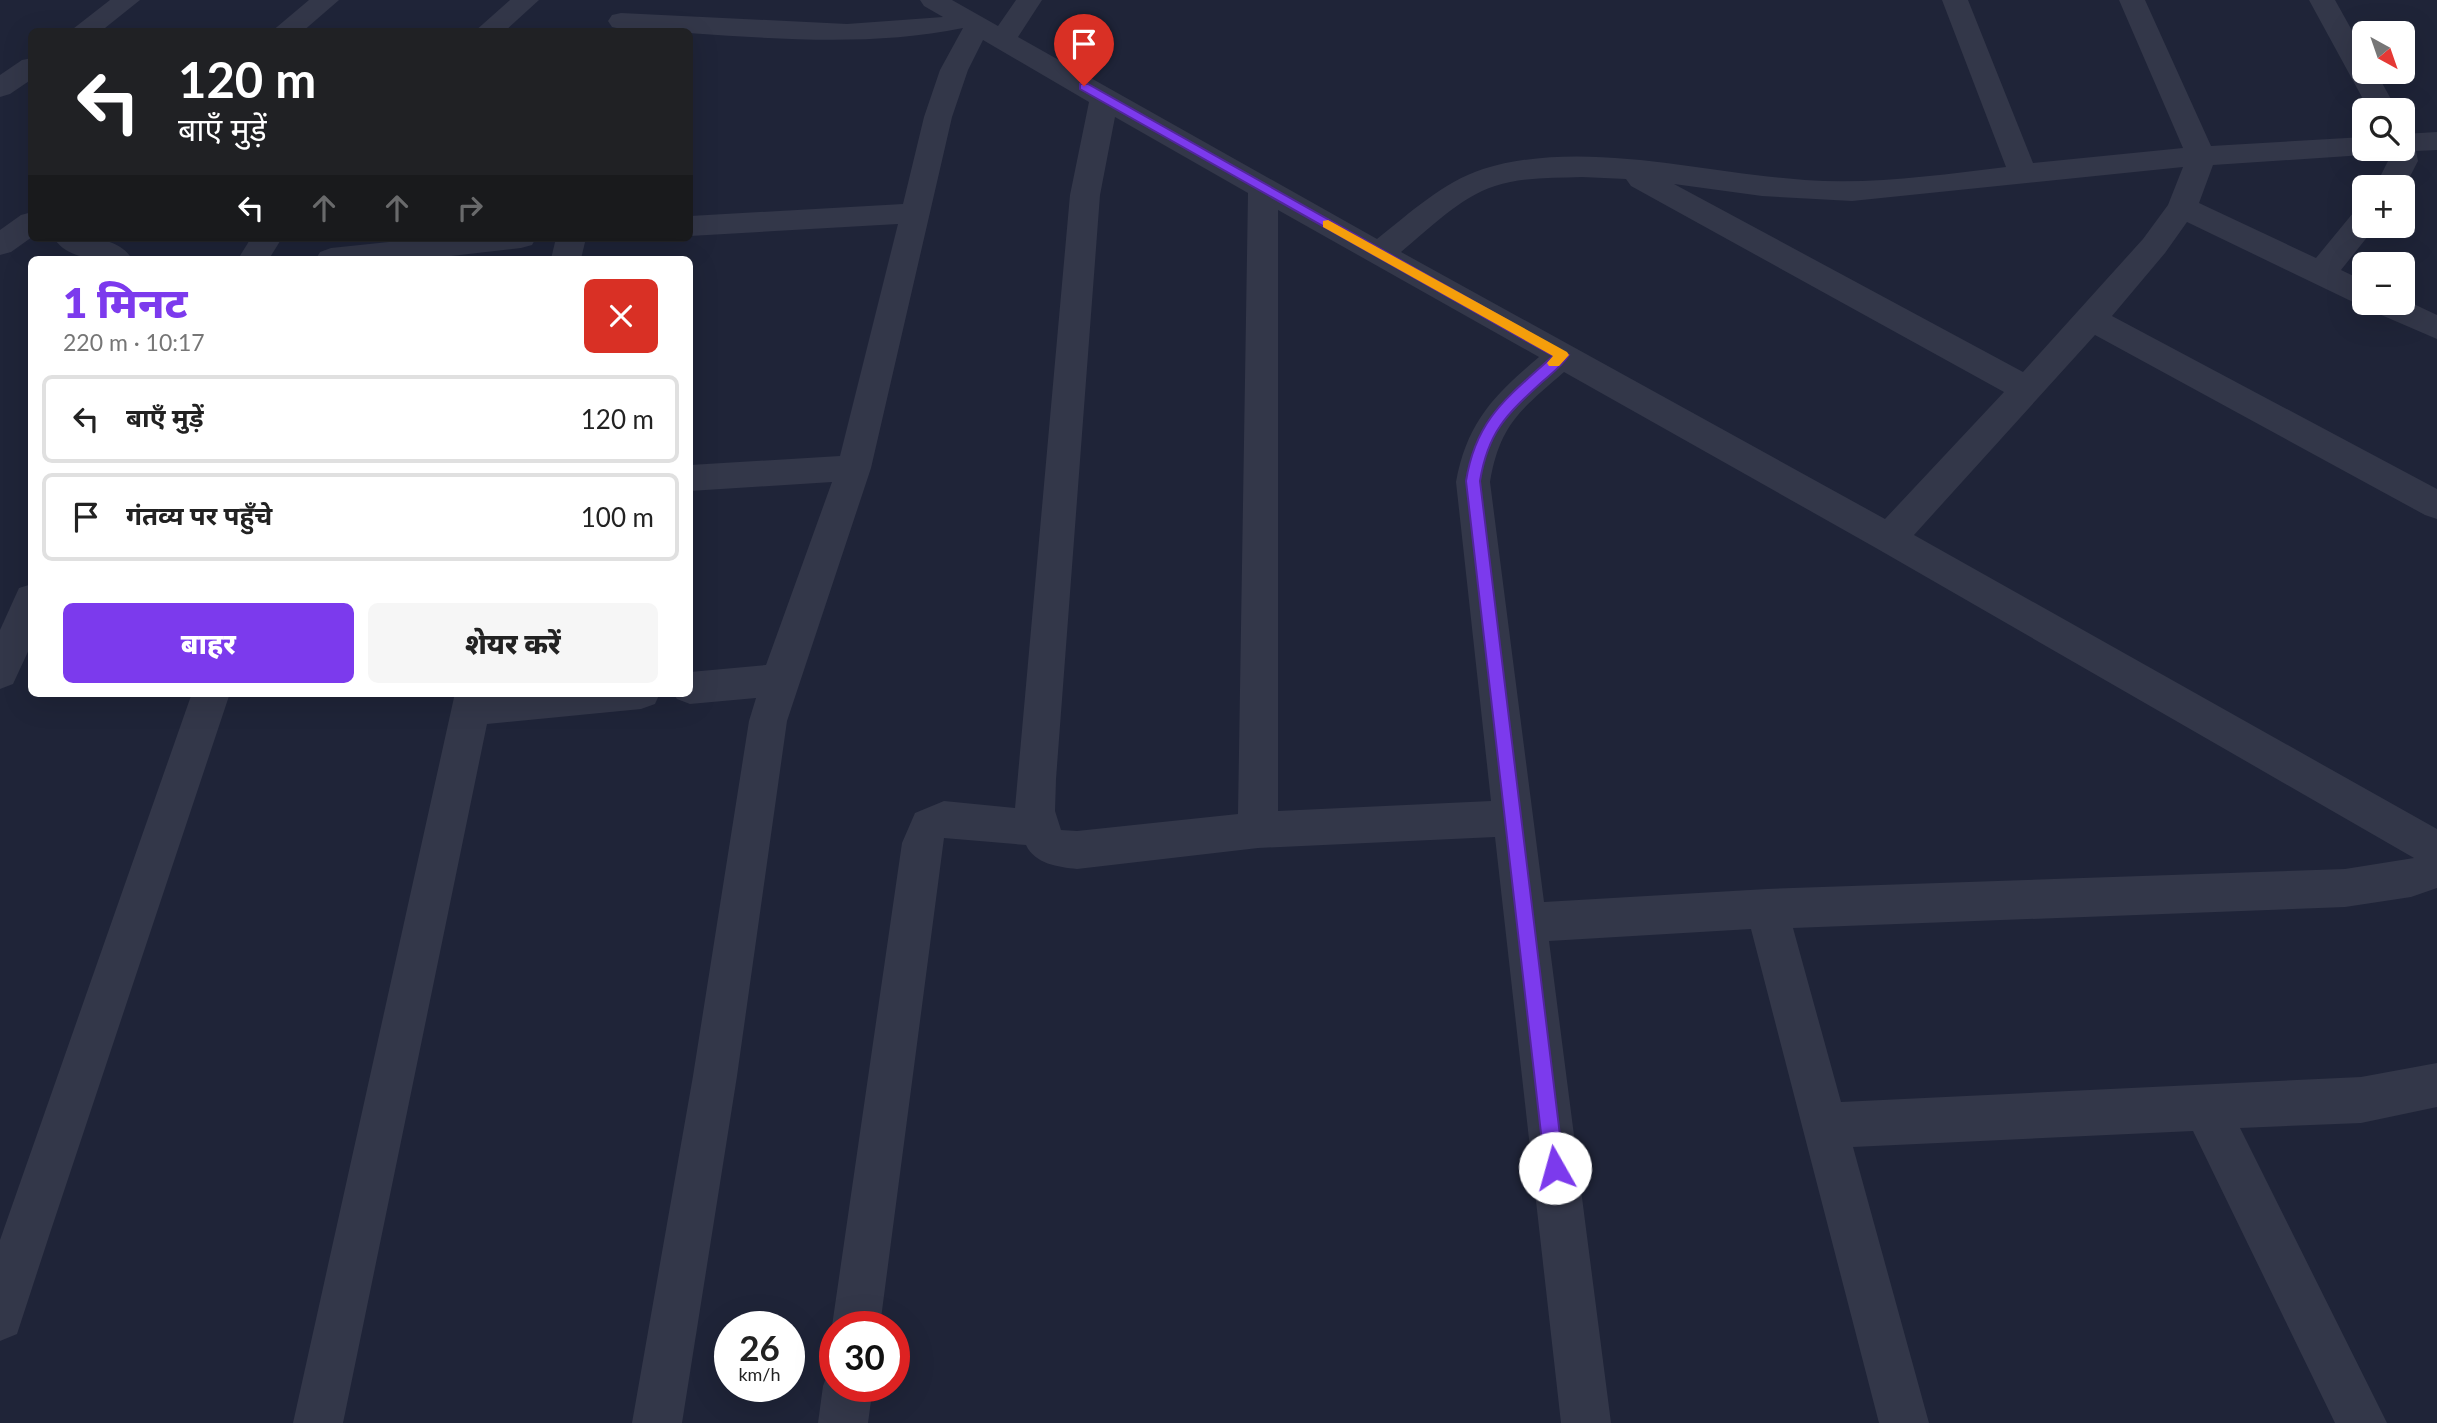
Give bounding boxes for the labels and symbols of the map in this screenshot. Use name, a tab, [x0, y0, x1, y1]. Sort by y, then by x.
pin	[1054, 14, 1114, 86]
north arrow	[2352, 21, 2415, 84]
position arrow	[1518, 1131, 1592, 1205]
speed limit sign: 30	[819, 1311, 910, 1402]

